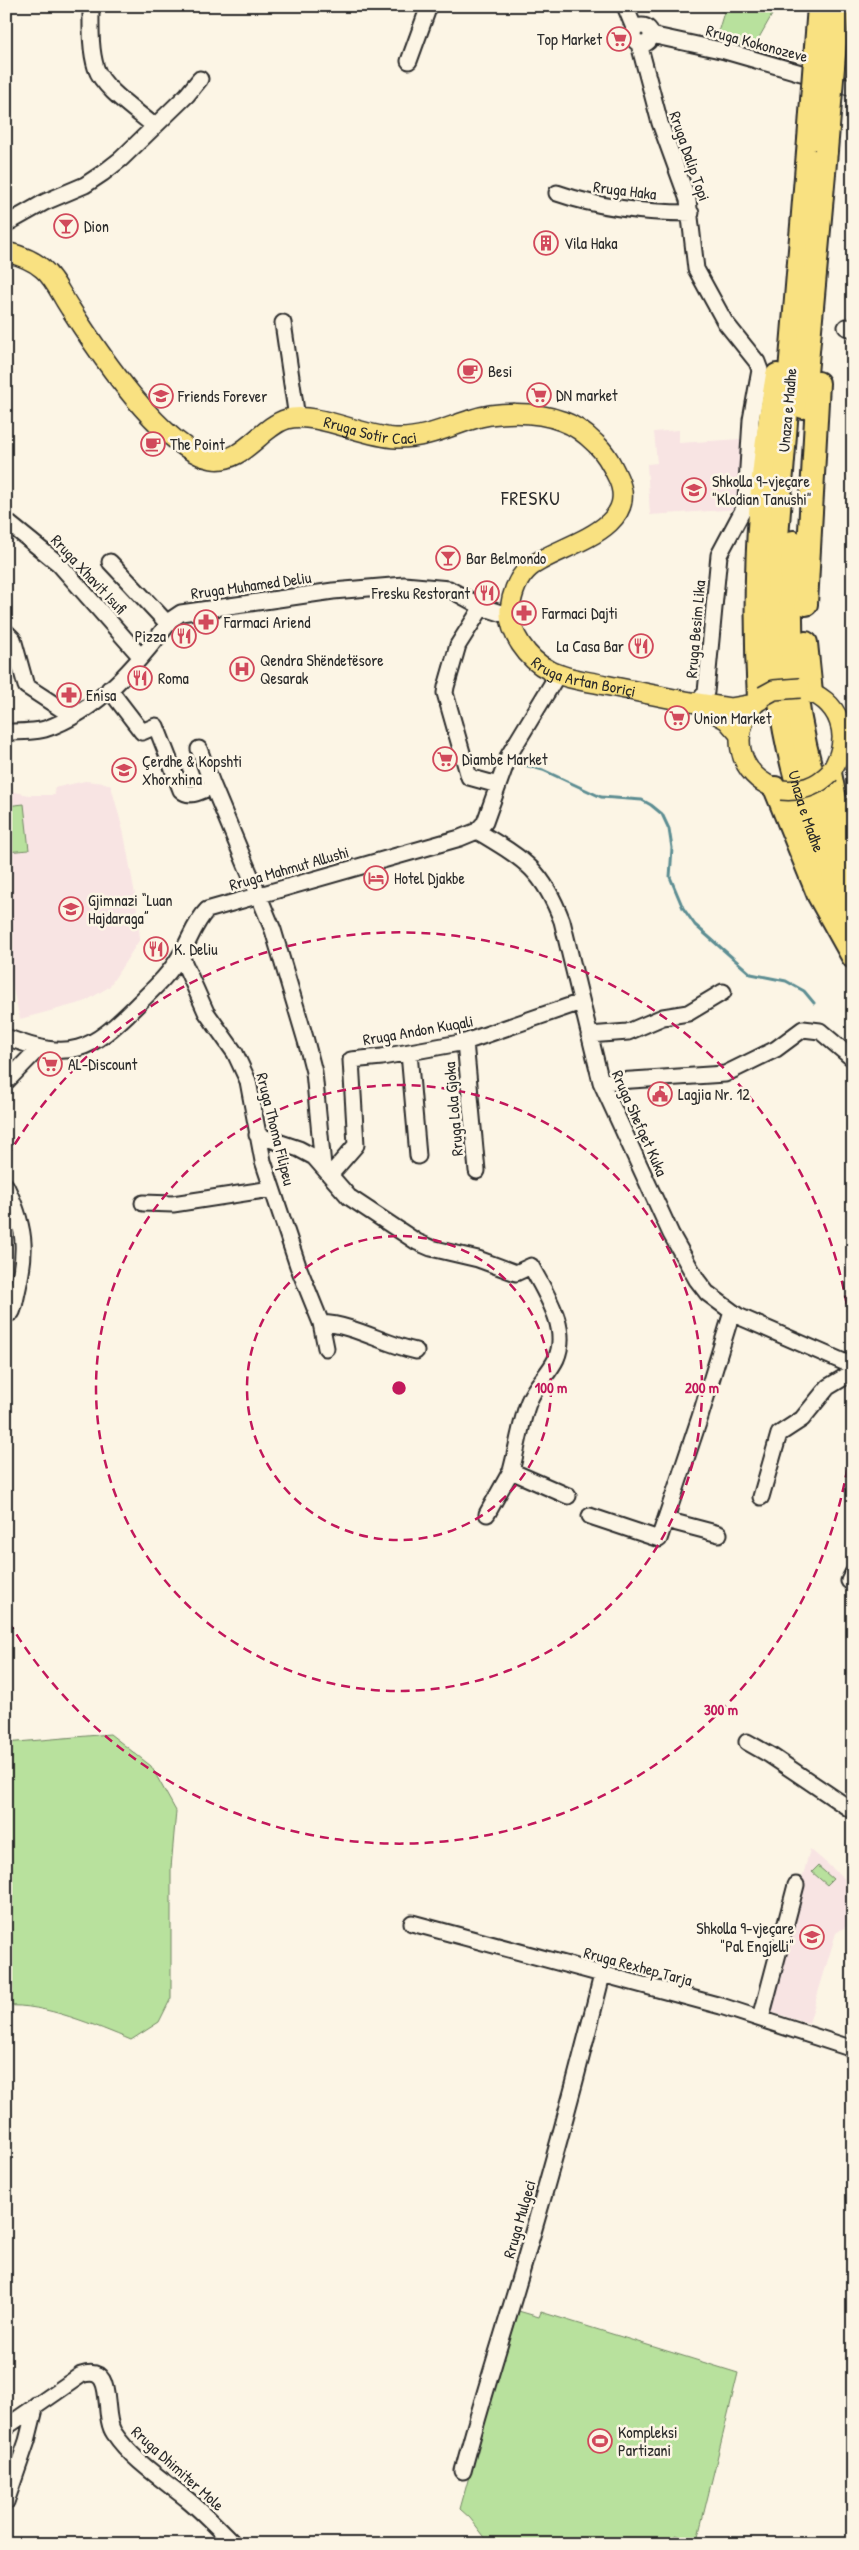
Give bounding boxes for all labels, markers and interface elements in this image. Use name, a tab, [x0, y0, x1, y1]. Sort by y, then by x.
street label: Rruga Kokonozeve	[704, 19, 811, 67]
supermarket icon: Top Market	[606, 26, 632, 52]
place label: Top Market	[537, 28, 602, 50]
street label: Rruga Dalip Topi	[664, 108, 716, 204]
street label: Rruga Haka	[592, 175, 658, 205]
bar icon: Dion	[53, 213, 79, 239]
place label: Dion	[84, 215, 109, 237]
building icon: Vila Haka	[533, 230, 559, 256]
place label: Vila Haka	[564, 232, 617, 254]
cafe icon: Besi	[457, 358, 483, 384]
place label: Besi	[488, 360, 512, 382]
street label: Unaza e Madhe	[772, 366, 802, 453]
supermarket icon: DN market	[526, 382, 552, 408]
school or university icon: Friends Forever	[148, 383, 174, 409]
place label: DN market	[556, 384, 618, 406]
place label: Friends Forever	[177, 385, 267, 407]
street label: Rruga Sotir Caci	[322, 410, 418, 449]
cafe icon: The Point	[140, 431, 166, 457]
place label: The Point	[170, 433, 225, 455]
place label: Shkolla 9-vjeçare "Klodian Tanushi"	[712, 470, 812, 510]
school or university icon: Shkolla 9-vjeçare "Klodian Tanushi"	[681, 477, 707, 503]
district label: FRESKU	[500, 485, 561, 511]
street label: Rruga Xhavit Isufi	[46, 529, 132, 619]
bar icon: Bar Belmondo	[435, 545, 461, 571]
place label: Bar Belmondo	[466, 547, 547, 569]
street label: Rruga Muhamed Deliu	[189, 566, 313, 604]
street label: Rruga Besim Lika	[680, 579, 710, 679]
restaurant icon: Fresku Restorant	[474, 580, 500, 606]
place label: Fresku Restorant	[371, 582, 470, 604]
pharmacy icon: Farmaci Dajti	[511, 600, 537, 626]
place label: Farmaci Dajti	[541, 602, 618, 624]
pharmacy icon: Farmaci Ariend	[193, 609, 219, 635]
place label: Farmaci Ariend	[223, 611, 310, 633]
restaurant icon: Pizza	[171, 623, 197, 649]
place label: Pizza	[135, 625, 166, 647]
restaurant icon: La Casa Bar	[628, 633, 654, 659]
place label: La Casa Bar	[556, 635, 624, 657]
place label: Qendra Shëndetësore Qesarak	[260, 649, 384, 689]
street label: Rruga Artan Boriçi	[527, 651, 638, 702]
hospital icon: Qendra Shëndetësore Qesarak	[229, 656, 255, 682]
restaurant icon: Roma	[127, 665, 153, 691]
place label: Roma	[158, 667, 189, 689]
pharmacy icon: Enisa	[56, 682, 82, 708]
place label: Enisa	[86, 684, 116, 706]
supermarket icon: Union Market	[664, 705, 690, 731]
place label: Union Market	[694, 707, 772, 729]
supermarket icon: Diambe Market	[432, 746, 458, 772]
place label: Diambe Market	[462, 748, 548, 770]
place label: Çerdhe & Kopshti Xhorxhina	[142, 750, 242, 790]
school or university icon: Çerdhe & Kopshti Xhorxhina	[111, 757, 137, 783]
street label: Unaza e Madhe	[783, 768, 830, 856]
street label: Rruga Mahmut Allushi	[227, 840, 351, 896]
hotel icon: Hotel Djakbe	[363, 865, 389, 891]
place label: Hotel Djakbe	[394, 867, 466, 889]
place label: Gjimnazi “Luan Hajdaraga”	[88, 889, 172, 929]
school or university icon: Gjimnazi “Luan Hajdaraga”	[58, 896, 84, 922]
restaurant icon: K. Deliu	[143, 936, 169, 962]
place label: K. Deliu	[174, 938, 218, 960]
street label: Rruga Andon Kuqali	[361, 1009, 475, 1051]
supermarket icon: AL-Discount	[37, 1051, 63, 1077]
place label: AL-Discount	[68, 1053, 138, 1075]
street label: Rruga Lola Gjoka	[438, 1061, 468, 1157]
street label: Rruga Shefqet Kuka	[607, 1067, 673, 1179]
street label: Rruga Thoma Filipeu	[251, 1070, 301, 1188]
public building icon: Lagjia Nr. 12	[647, 1081, 673, 1107]
place label: Lagjia Nr. 12	[678, 1083, 750, 1105]
text: 100 m	[535, 1377, 567, 1398]
text: 200 m	[685, 1377, 719, 1398]
centre of rings	[390, 1379, 408, 1397]
text: 300 m	[704, 1699, 738, 1720]
place label: Shkolla 9-vjeçare "Pal Engjelli"	[696, 1917, 795, 1957]
school or university icon: Shkolla 9-vjeçare "Pal Engjelli"	[799, 1924, 825, 1950]
street label: Rruga Rexhep Tarja	[581, 1941, 695, 1991]
street label: Rruga Mulgeci	[497, 2177, 541, 2261]
street label: Rruga Dhimiter Mole	[127, 2420, 230, 2516]
place label: Kompleksi Partizani	[618, 2421, 678, 2461]
sports icon: Kompleksi Partizani	[587, 2428, 613, 2454]

